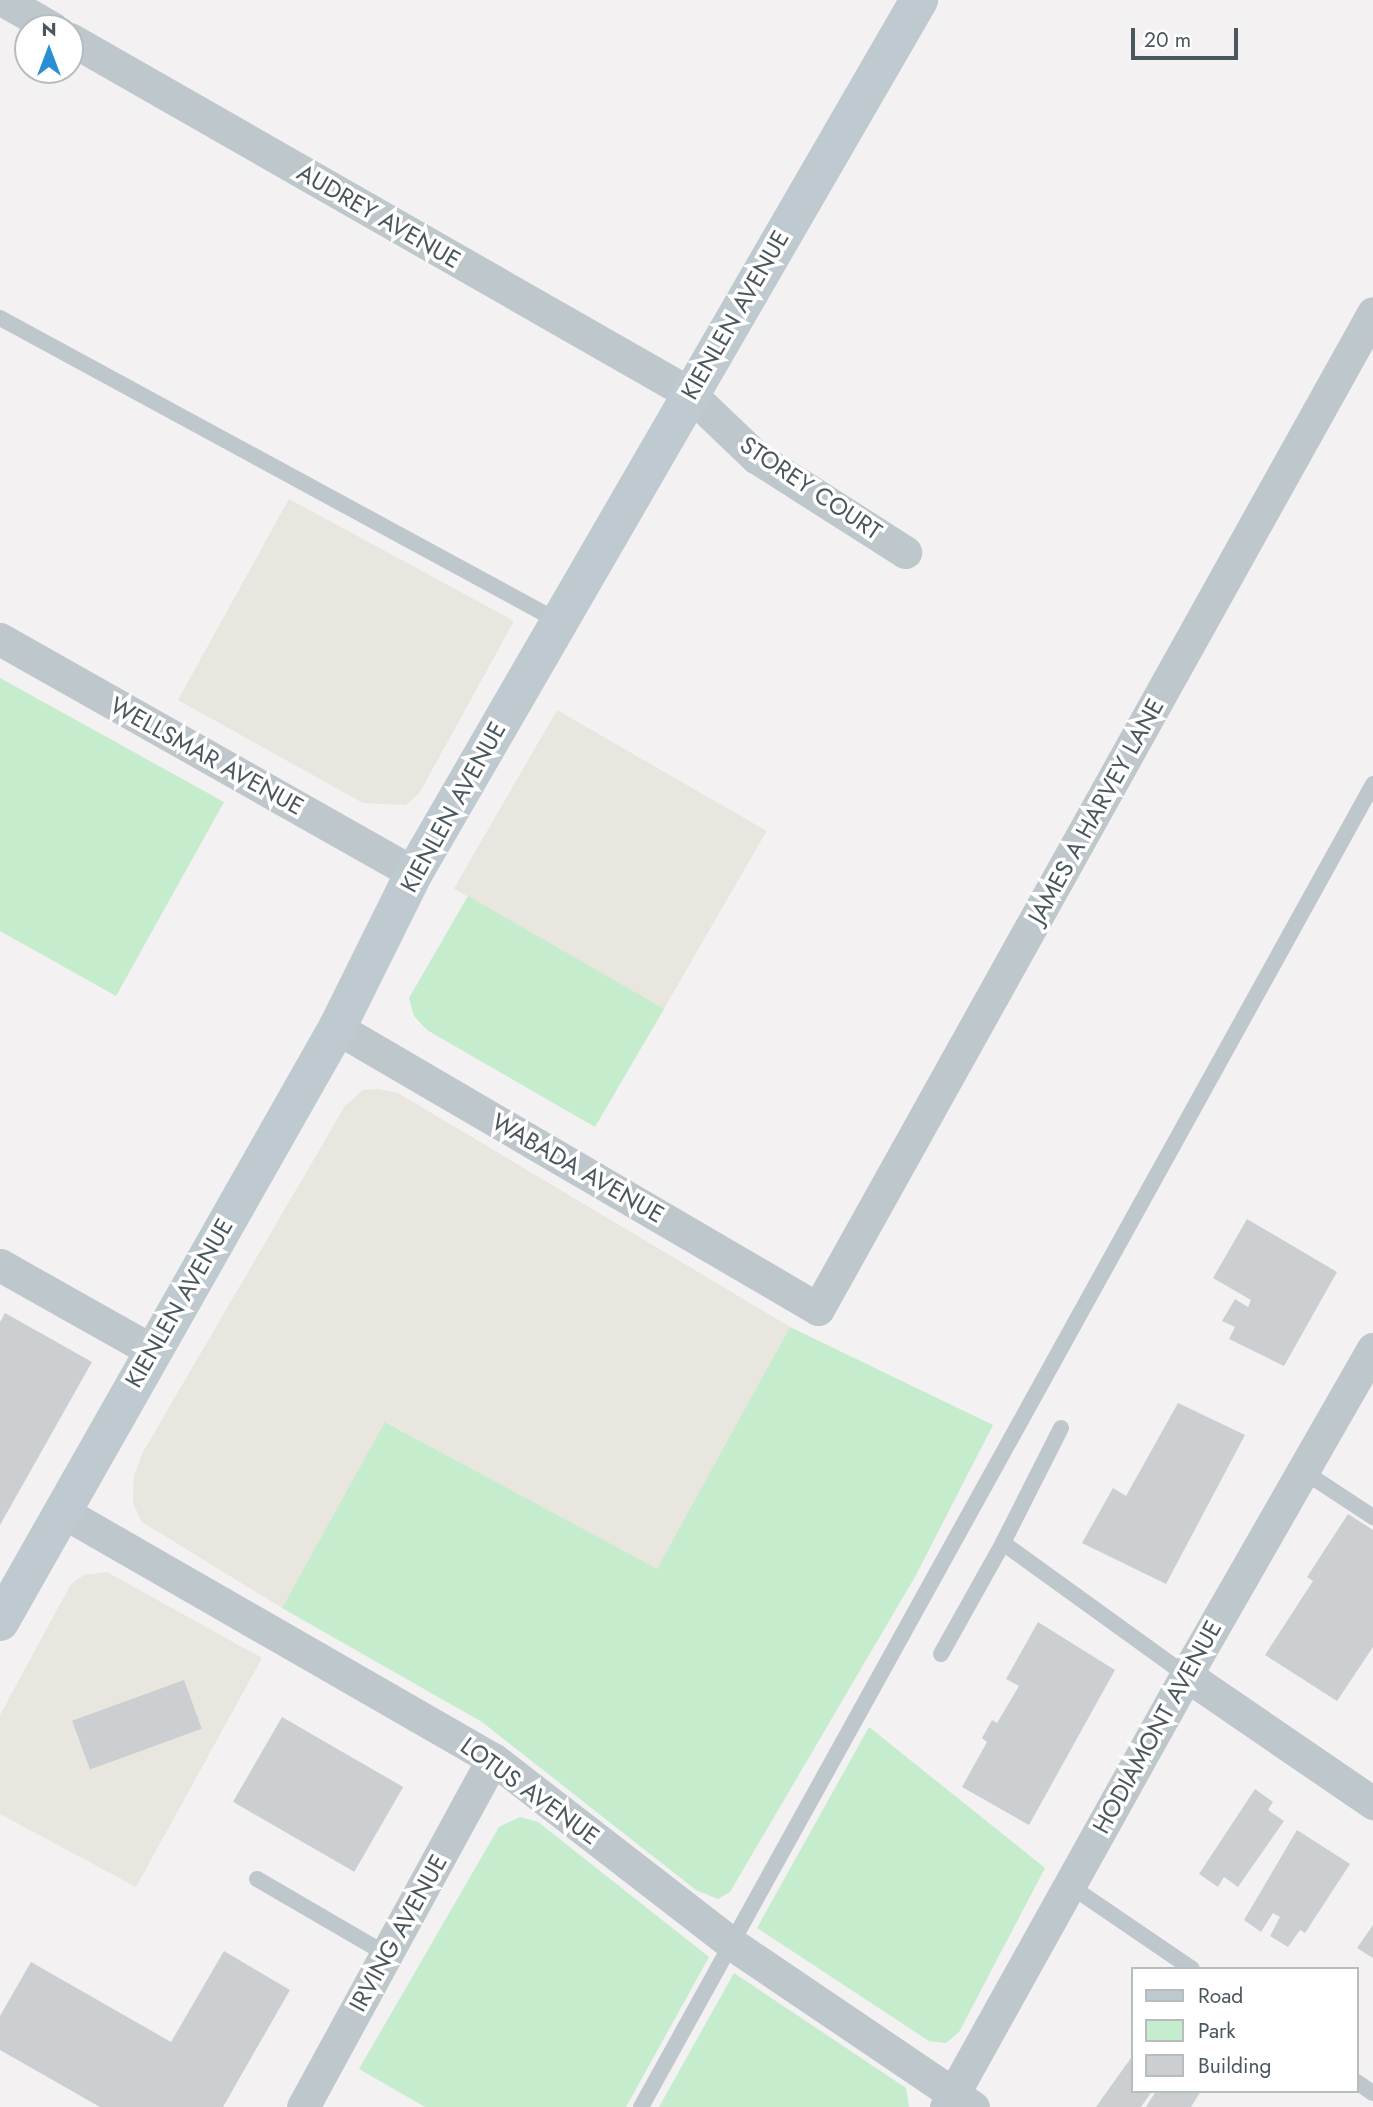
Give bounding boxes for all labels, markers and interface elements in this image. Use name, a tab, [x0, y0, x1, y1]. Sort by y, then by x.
north arrow	[14, 14, 84, 84]
scale bar	[1135, 14, 1242, 58]
text: N	[41, 16, 57, 43]
text: 20 m	[1144, 25, 1191, 55]
street label: AUDREY AVENUE	[292, 158, 466, 274]
street label: KIENLEN AVENUE	[675, 225, 795, 405]
street label: STOREY COURT	[735, 430, 887, 546]
street label: WELLSMAR AVENUE	[105, 691, 309, 821]
street label: JAMES A HARVEY LANE	[1022, 693, 1170, 929]
street label: KIENLEN AVENUE	[394, 717, 512, 897]
street label: WABADA AVENUE	[487, 1107, 669, 1229]
street label: KIENLEN AVENUE	[119, 1213, 239, 1393]
street label: HODIAMONT AVENUE	[1087, 1616, 1227, 1838]
street label: LOTUS AVENUE	[455, 1731, 605, 1851]
street label: IRVING AVENUE	[343, 1850, 453, 2016]
legend	[1132, 1967, 1359, 2093]
text: Road	[1198, 1981, 1243, 2011]
text: Park	[1198, 2016, 1235, 2046]
text: Building	[1198, 2051, 1271, 2081]

